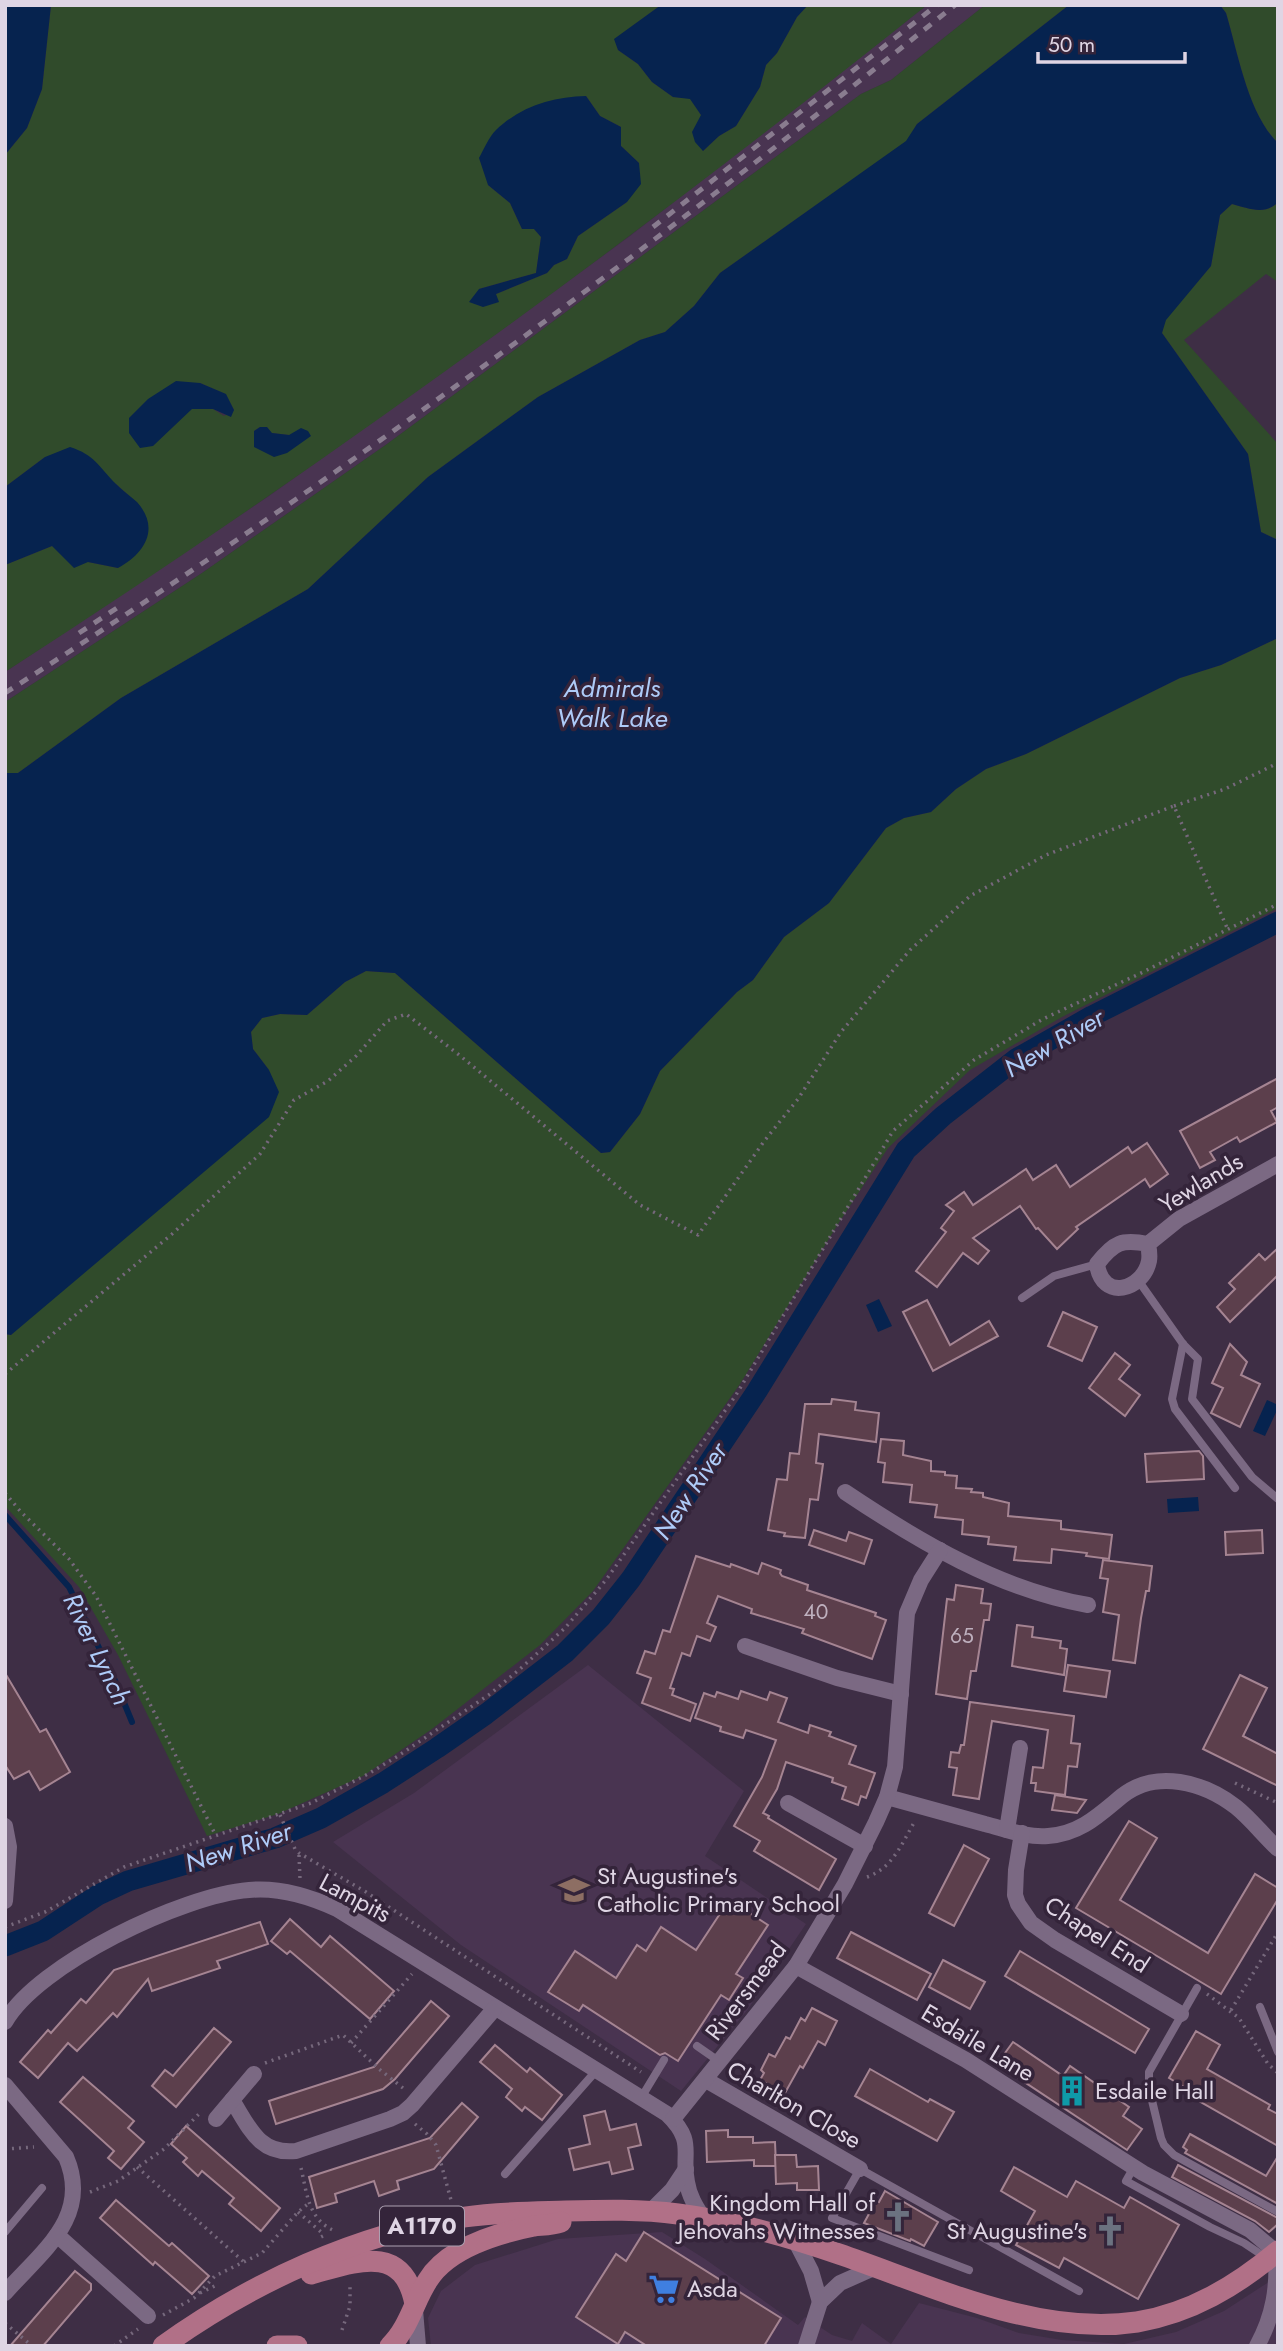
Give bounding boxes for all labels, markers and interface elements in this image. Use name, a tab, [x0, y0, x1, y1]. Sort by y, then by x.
scale bar	[1038, 21, 1185, 65]
text: 50 m	[1048, 30, 1095, 60]
water label: Admirals Walk Lake	[557, 669, 667, 737]
water label: New River	[997, 998, 1112, 1087]
street label: Yewlands	[1152, 1144, 1249, 1221]
water label: New River	[643, 1434, 737, 1547]
water label: River Lynch	[53, 1586, 141, 1712]
house number: 40	[804, 1597, 828, 1627]
house number: 65	[950, 1621, 974, 1651]
water label: New River	[180, 1811, 298, 1882]
place label: St Augustine's Catholic Primary School	[597, 1858, 840, 1921]
street label: Lampits	[313, 1864, 397, 1931]
school or university icon: St Augustine's Catholic Primary School	[557, 1873, 591, 1907]
street label: Chapel End	[1038, 1888, 1157, 1982]
street label: Riversmead	[697, 1934, 795, 2048]
street label: Esdaile Lane	[915, 1995, 1042, 2090]
street label: Charlton Close	[721, 2052, 868, 2157]
place label: Esdaile Hall	[1095, 2073, 1214, 2108]
building icon: Esdaile Hall	[1055, 2074, 1089, 2108]
place label: Kingdom Hall of Jehovahs Witnesses	[675, 2185, 876, 2248]
church icon: Kingdom Hall of Jehovahs Witnesses	[881, 2200, 915, 2234]
road number: A1170	[380, 2206, 464, 2246]
place label: St Augustine's	[947, 2213, 1087, 2248]
church icon: St Augustine's	[1093, 2214, 1127, 2248]
place label: Asda	[687, 2271, 738, 2306]
supermarket icon: Asda	[647, 2272, 681, 2306]

